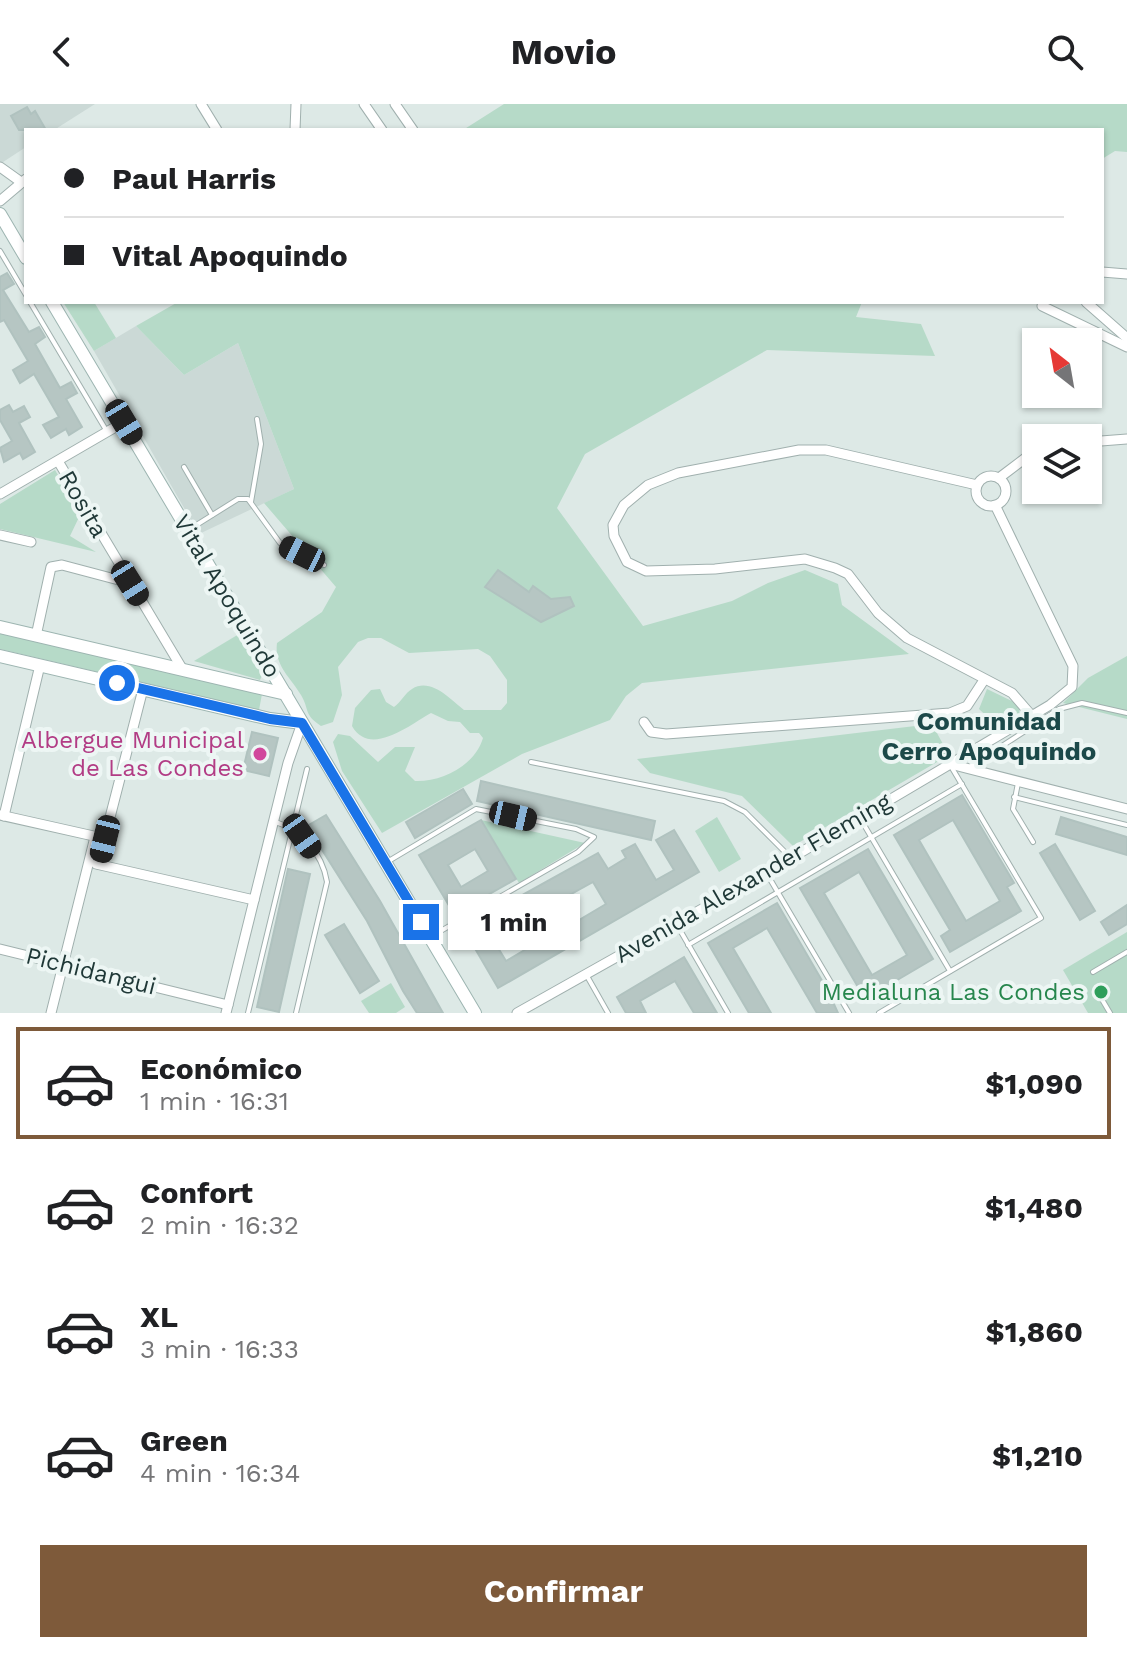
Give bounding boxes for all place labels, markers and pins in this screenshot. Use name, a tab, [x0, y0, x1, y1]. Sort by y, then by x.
place label: Albergue Municipal de Las Condes	[21, 726, 245, 782]
marker: Albergue Municipal de Las Condes	[251, 745, 269, 763]
place label: Medialuna Las Condes	[822, 978, 1085, 1006]
marker: Medialuna Las Condes	[1092, 983, 1110, 1001]

